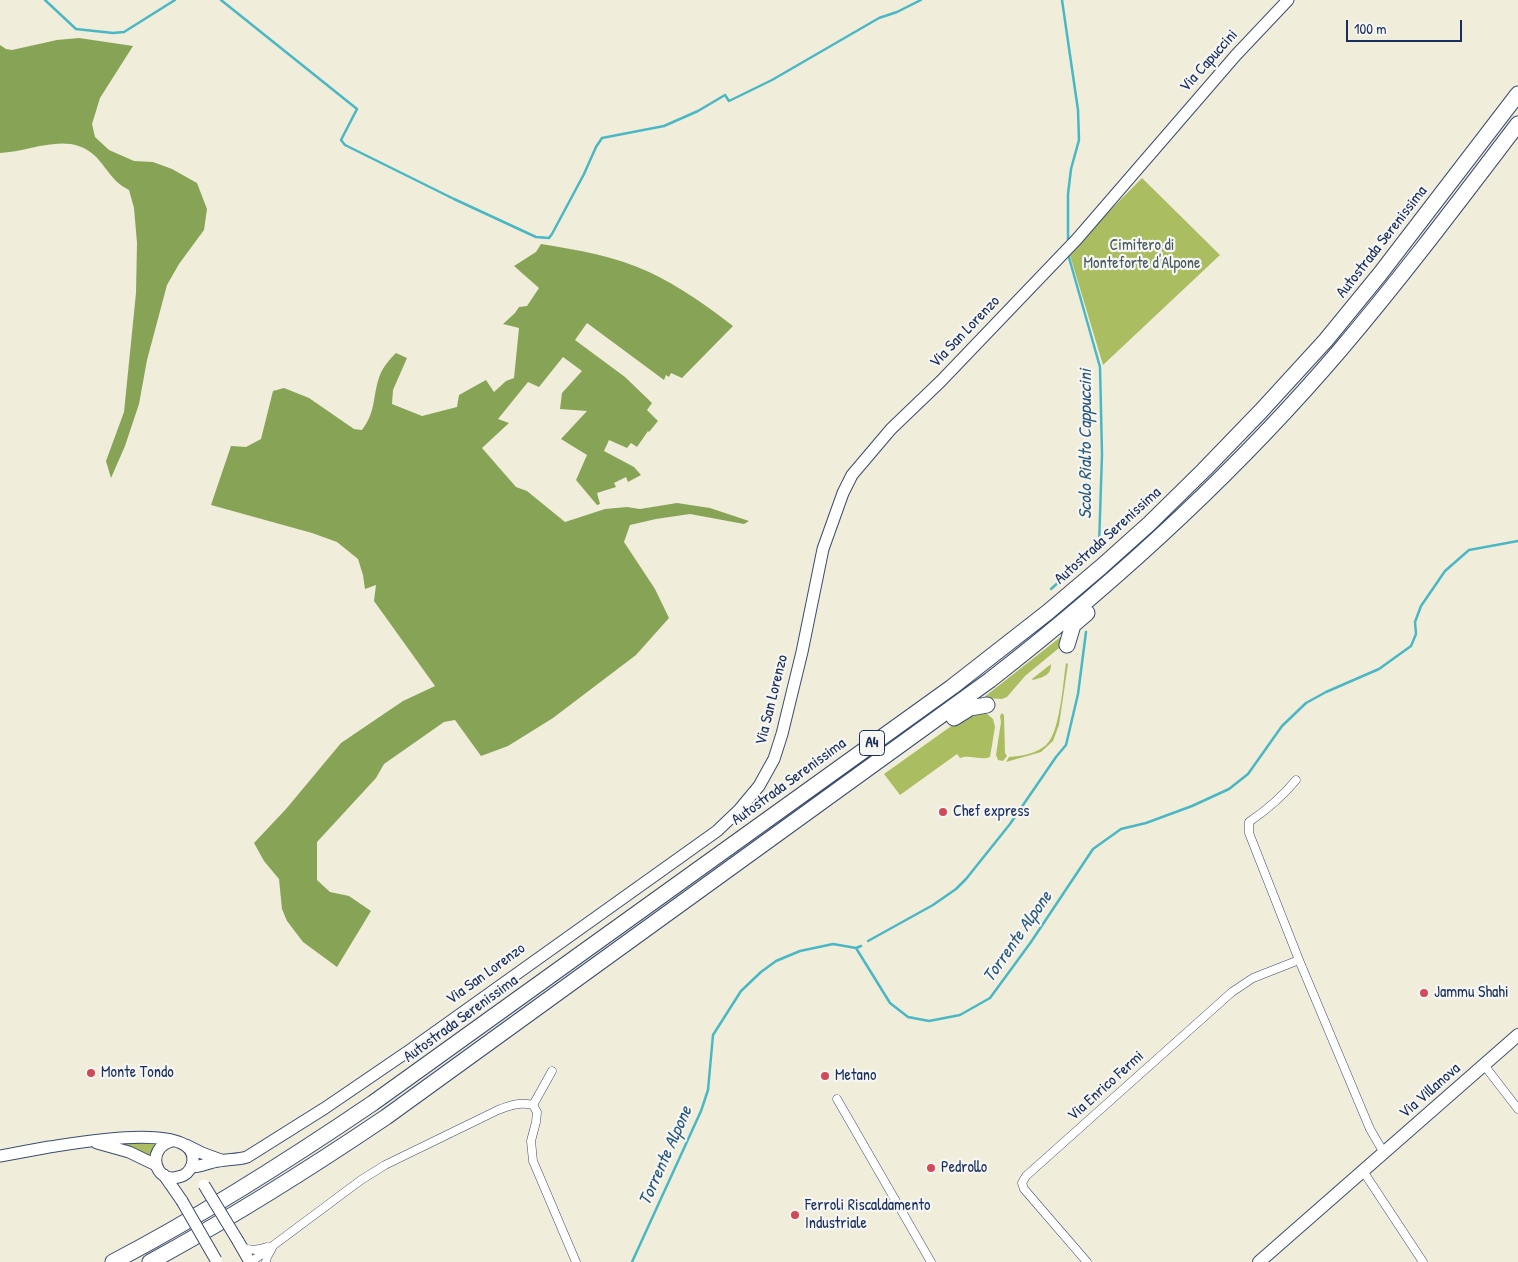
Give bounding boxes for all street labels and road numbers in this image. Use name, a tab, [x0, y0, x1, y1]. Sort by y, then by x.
street label: Via Capuccini	[1176, 26, 1242, 96]
street label: Autostrada Serenissima	[1332, 182, 1432, 302]
street label: Via San Lorenzo	[926, 292, 1004, 372]
street label: Autostrada Serenissima	[1051, 483, 1165, 589]
street label: Via San Lorenzo	[751, 653, 793, 747]
road number: A4	[860, 730, 884, 756]
street label: Autostrada Serenissima	[728, 734, 850, 830]
street label: Via San Lorenzo	[443, 939, 529, 1009]
street label: Autostrada Serenissima	[400, 971, 522, 1067]
street label: Via Enrico Fermi	[1064, 1047, 1148, 1125]
street label: Via Villanova	[1396, 1059, 1464, 1123]

